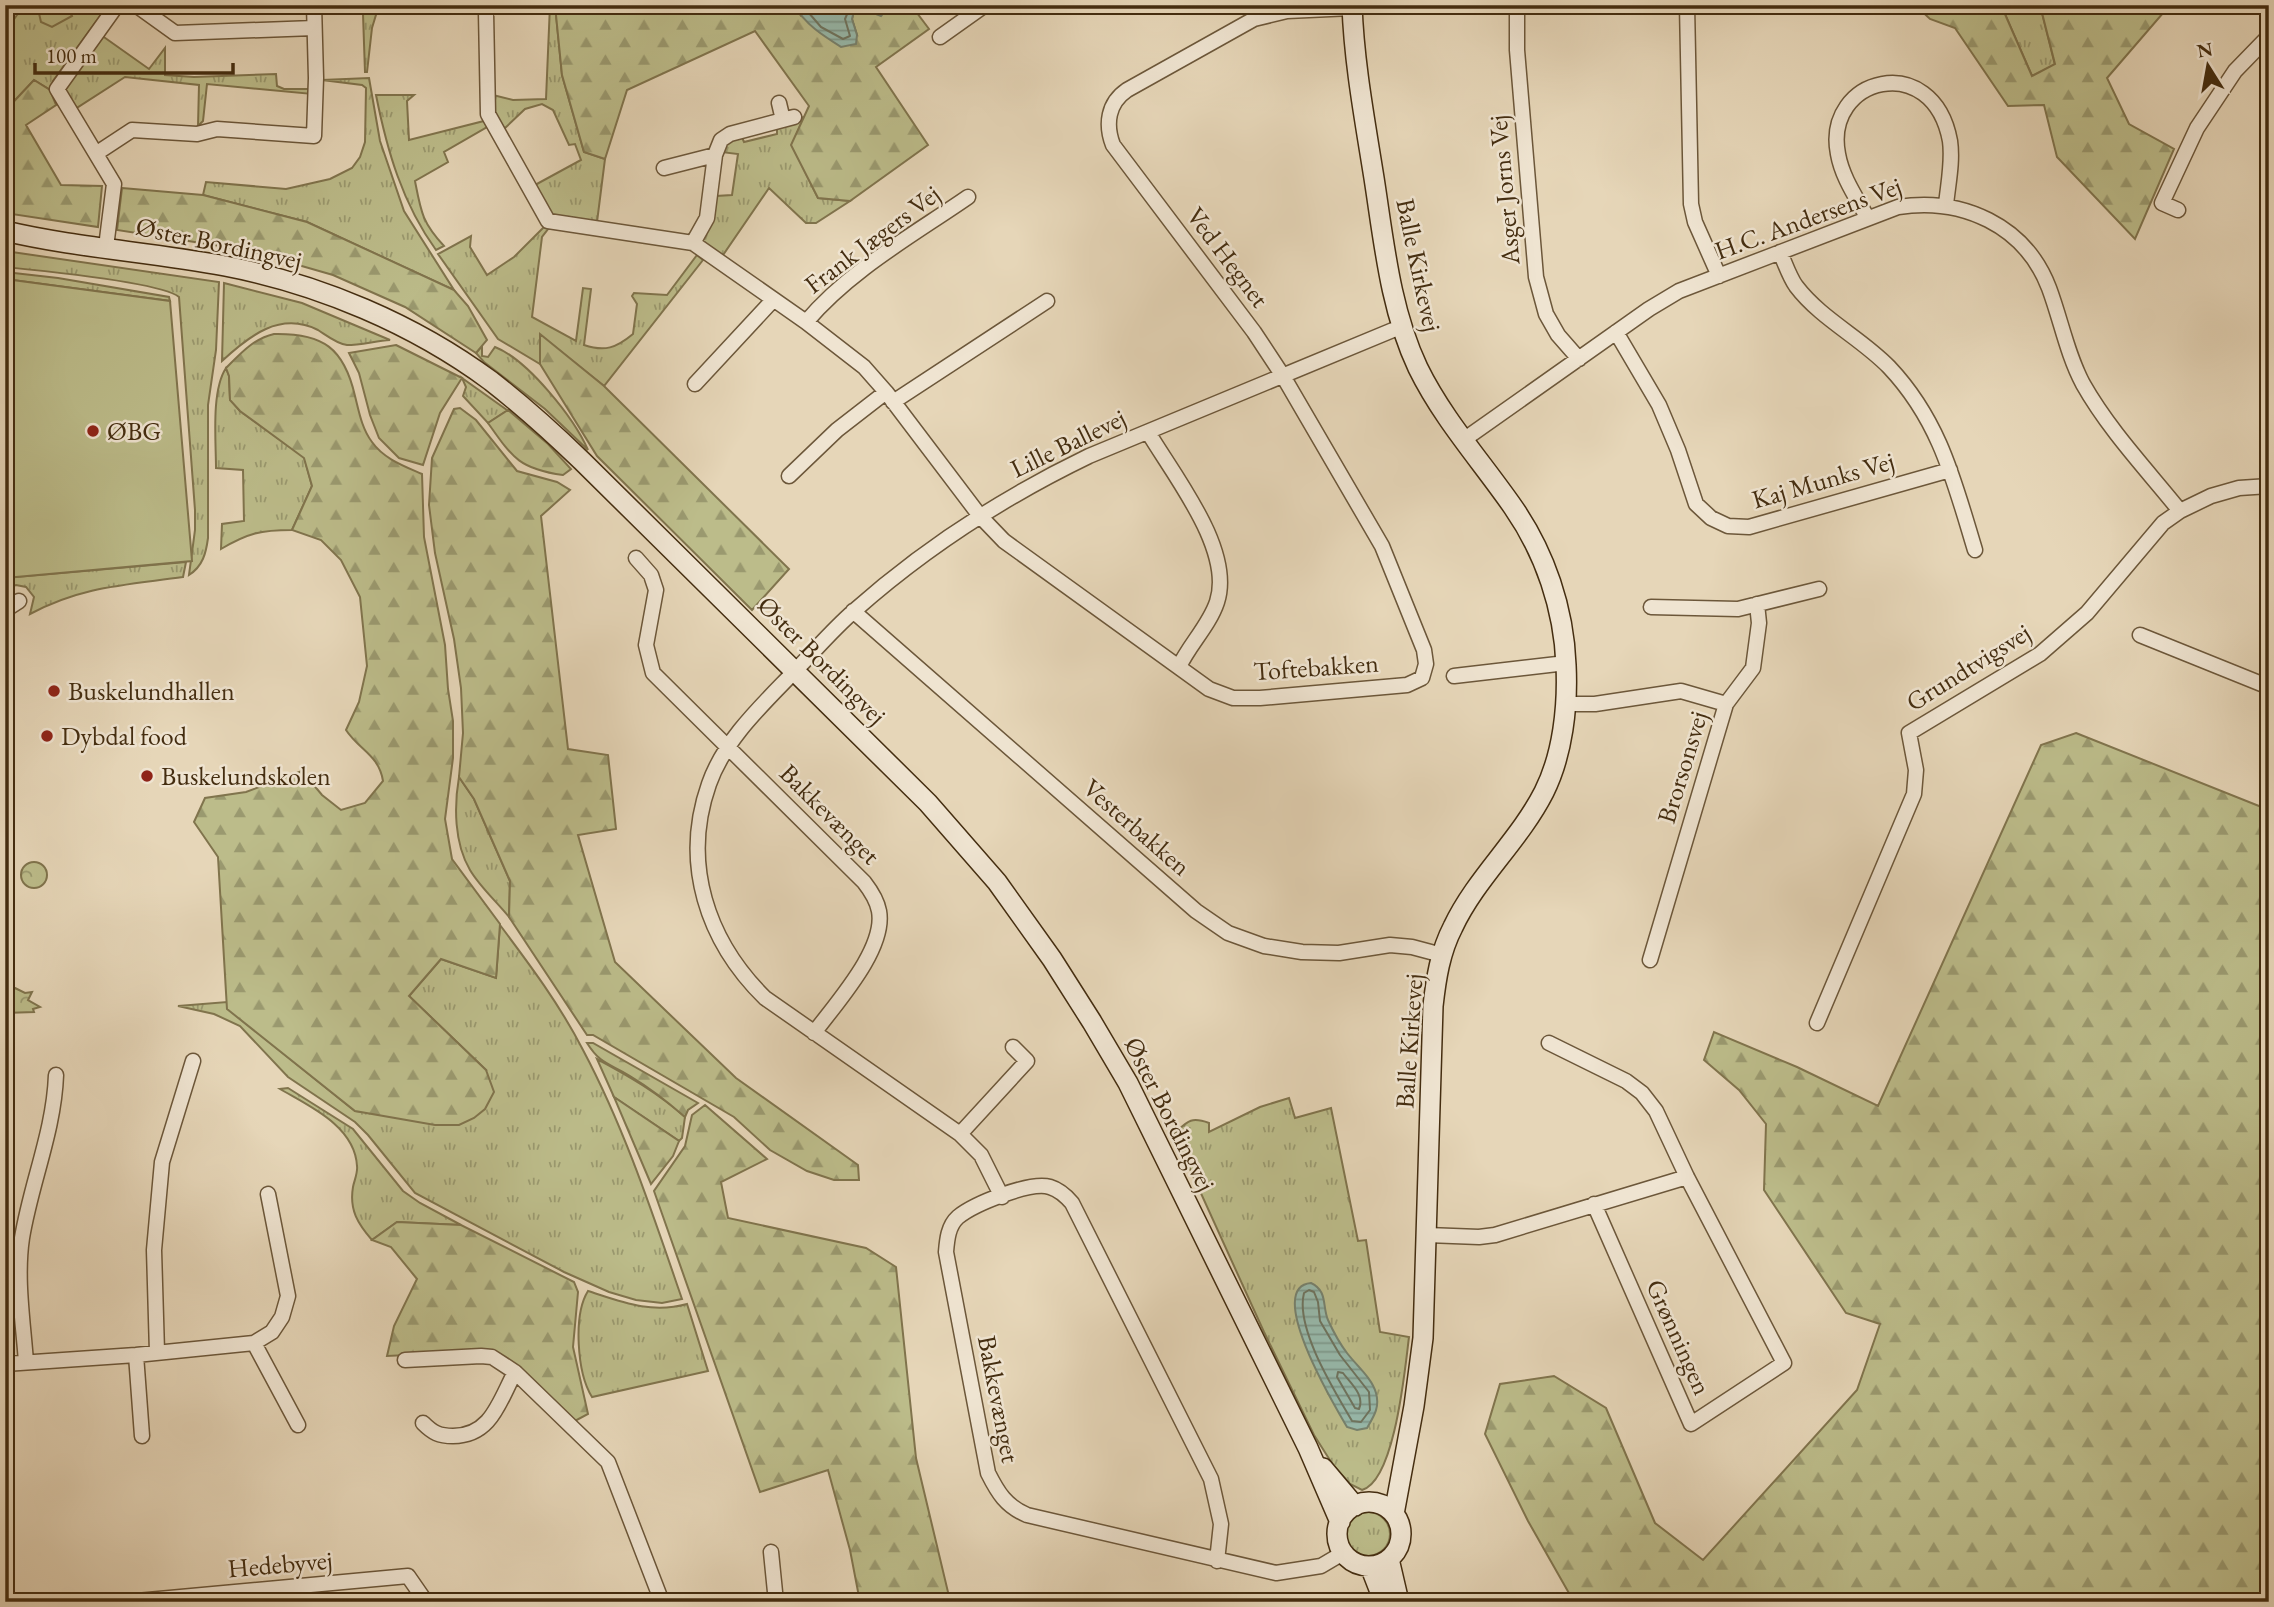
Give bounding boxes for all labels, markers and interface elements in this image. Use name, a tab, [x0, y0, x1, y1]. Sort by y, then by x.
scale bar	[35, 32, 233, 76]
north arrow	[2172, 32, 2242, 102]
text: N	[2195, 36, 2215, 64]
text: 100 m	[46, 42, 97, 69]
street label: Asger Jorns Vej	[1481, 114, 1528, 267]
street label: H.C. Andersens Vej	[1710, 168, 1906, 268]
street label: Frank Jægers Vej	[797, 177, 947, 301]
street label: Balle Kirkevej	[1388, 195, 1450, 335]
street label: Ved Hegnet	[1179, 200, 1277, 314]
street label: Øster Bordingvej	[133, 209, 305, 277]
street label: Lille Ballevej	[1005, 400, 1131, 486]
place label: ØBG	[107, 414, 161, 448]
marker: ØBG	[85, 423, 101, 439]
street label: Kaj Munks Vej	[1748, 443, 1898, 517]
street label: Øster Bordingvej	[750, 588, 894, 732]
street label: Grundtvigsvej	[1899, 615, 2037, 719]
street label: Toftebakken	[1252, 646, 1380, 688]
place label: Buskelundhallen	[68, 674, 235, 708]
marker: Buskelundhallen	[46, 683, 62, 699]
street label: Brorsonsvej	[1649, 707, 1715, 827]
place label: Dybdal food	[61, 719, 188, 753]
marker: Dybdal food	[39, 728, 55, 744]
street label: Bakkevænget	[772, 756, 888, 872]
place label: Buskelundskolen	[161, 759, 331, 793]
marker: Buskelundskolen	[139, 768, 155, 784]
street label: Vesterbakken	[1076, 771, 1198, 883]
street label: Balle Kirkevej	[1387, 972, 1431, 1110]
street label: Øster Bordingvej	[1117, 1031, 1223, 1197]
street label: Grønningen	[1638, 1274, 1720, 1400]
street label: Bakkevænget	[970, 1332, 1028, 1466]
street label: Hedebyvej	[226, 1542, 334, 1586]

